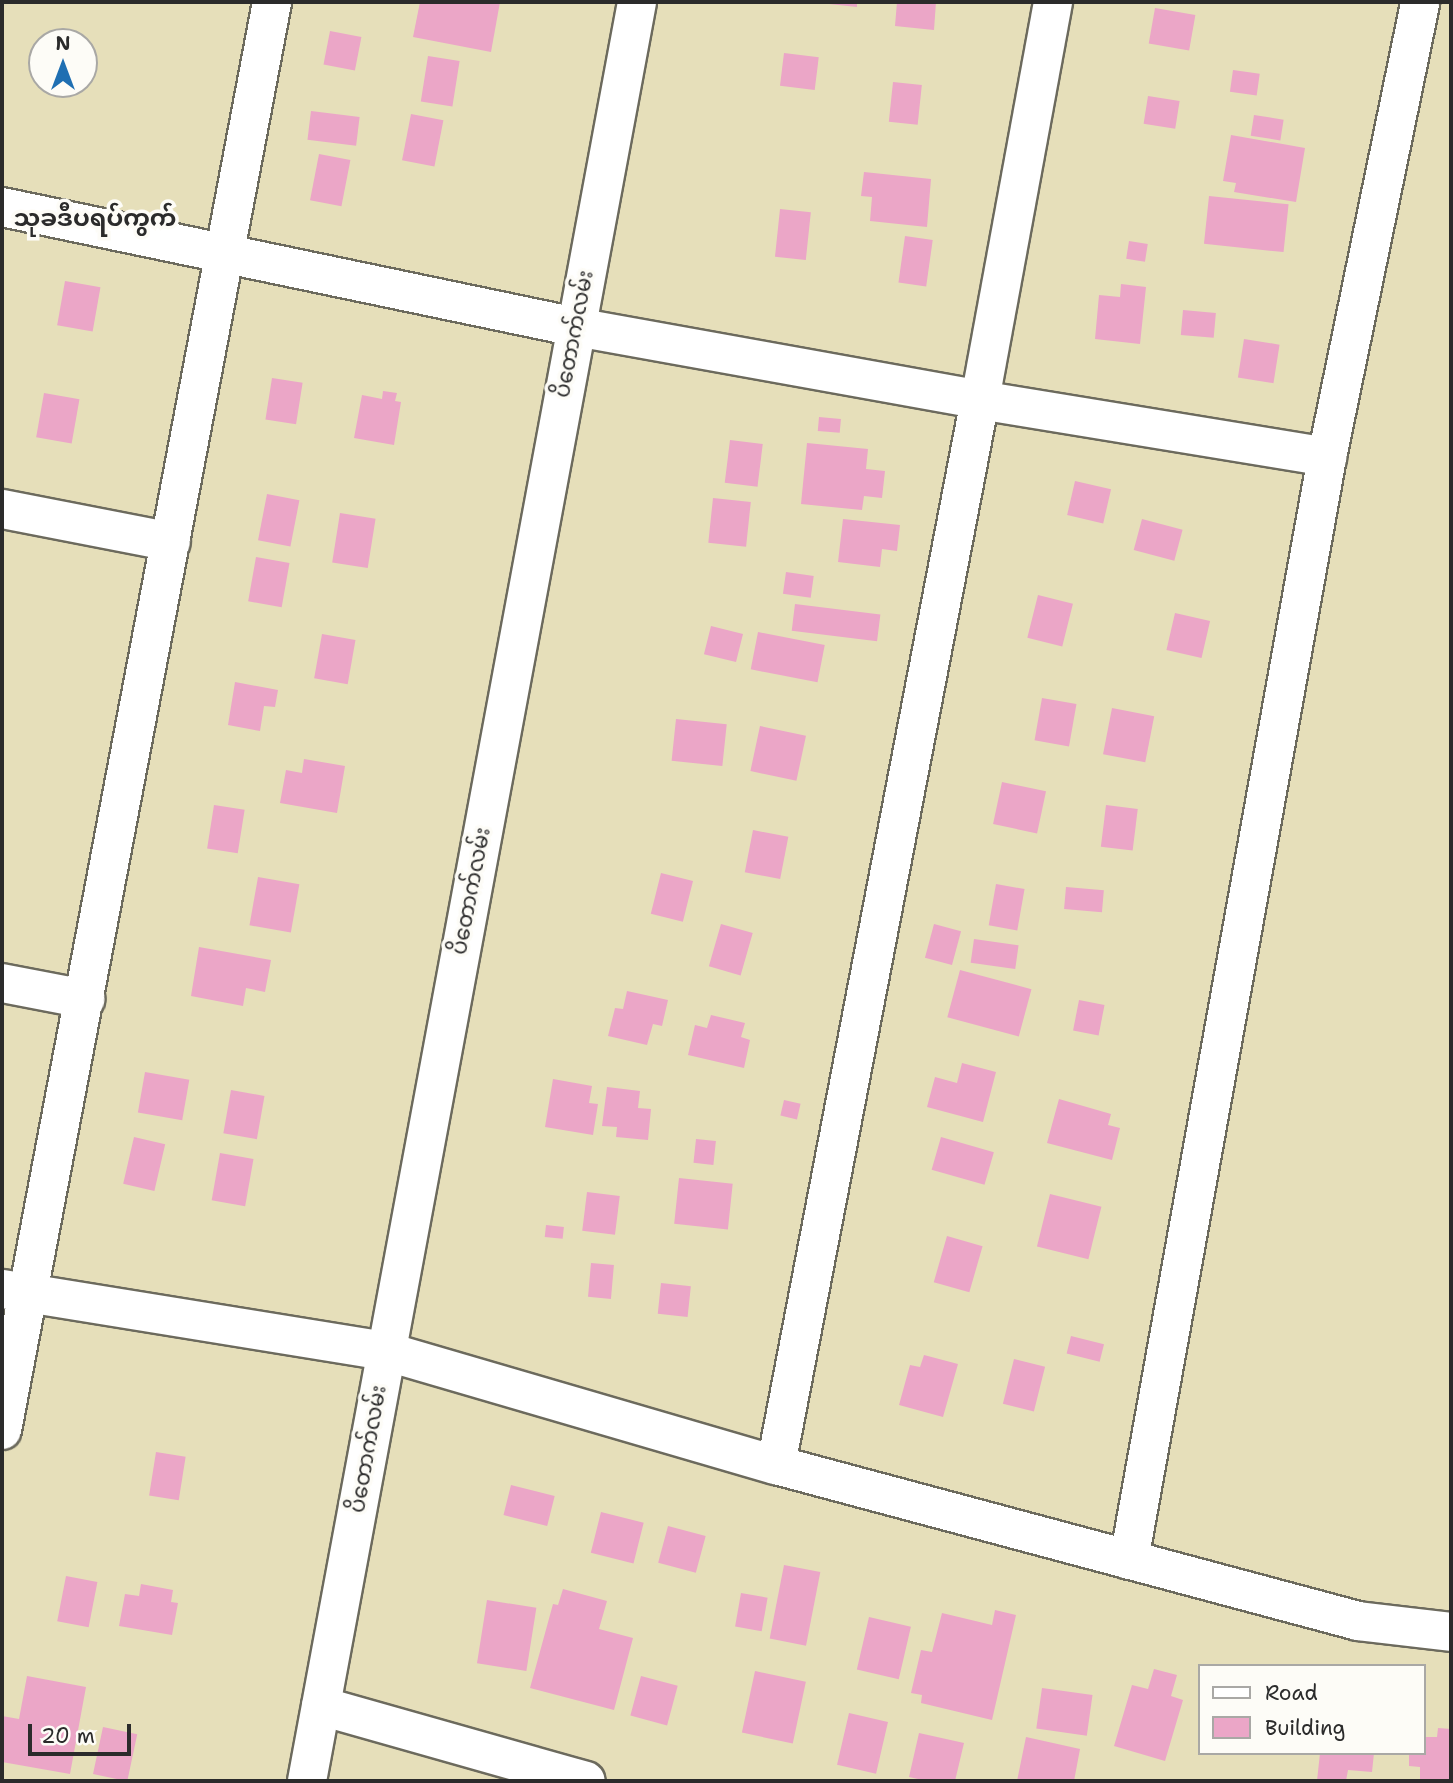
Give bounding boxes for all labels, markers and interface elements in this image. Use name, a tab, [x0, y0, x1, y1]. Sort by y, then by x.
north arrow	[28, 28, 98, 98]
text: N	[55, 31, 71, 56]
district label: သုခဒီပရပ်ကွက်	[13, 205, 177, 233]
street label: ပိတောက်လမ်း	[549, 268, 599, 400]
street label: ပိတောက်လမ်း	[446, 825, 496, 957]
street label: ပိတောက်လမ်း	[344, 1383, 392, 1515]
legend	[1198, 1664, 1425, 1755]
text: Road	[1265, 1679, 1318, 1707]
scale bar	[32, 1710, 135, 1754]
text: Building	[1265, 1714, 1345, 1742]
text: 20 m	[41, 1722, 95, 1750]

